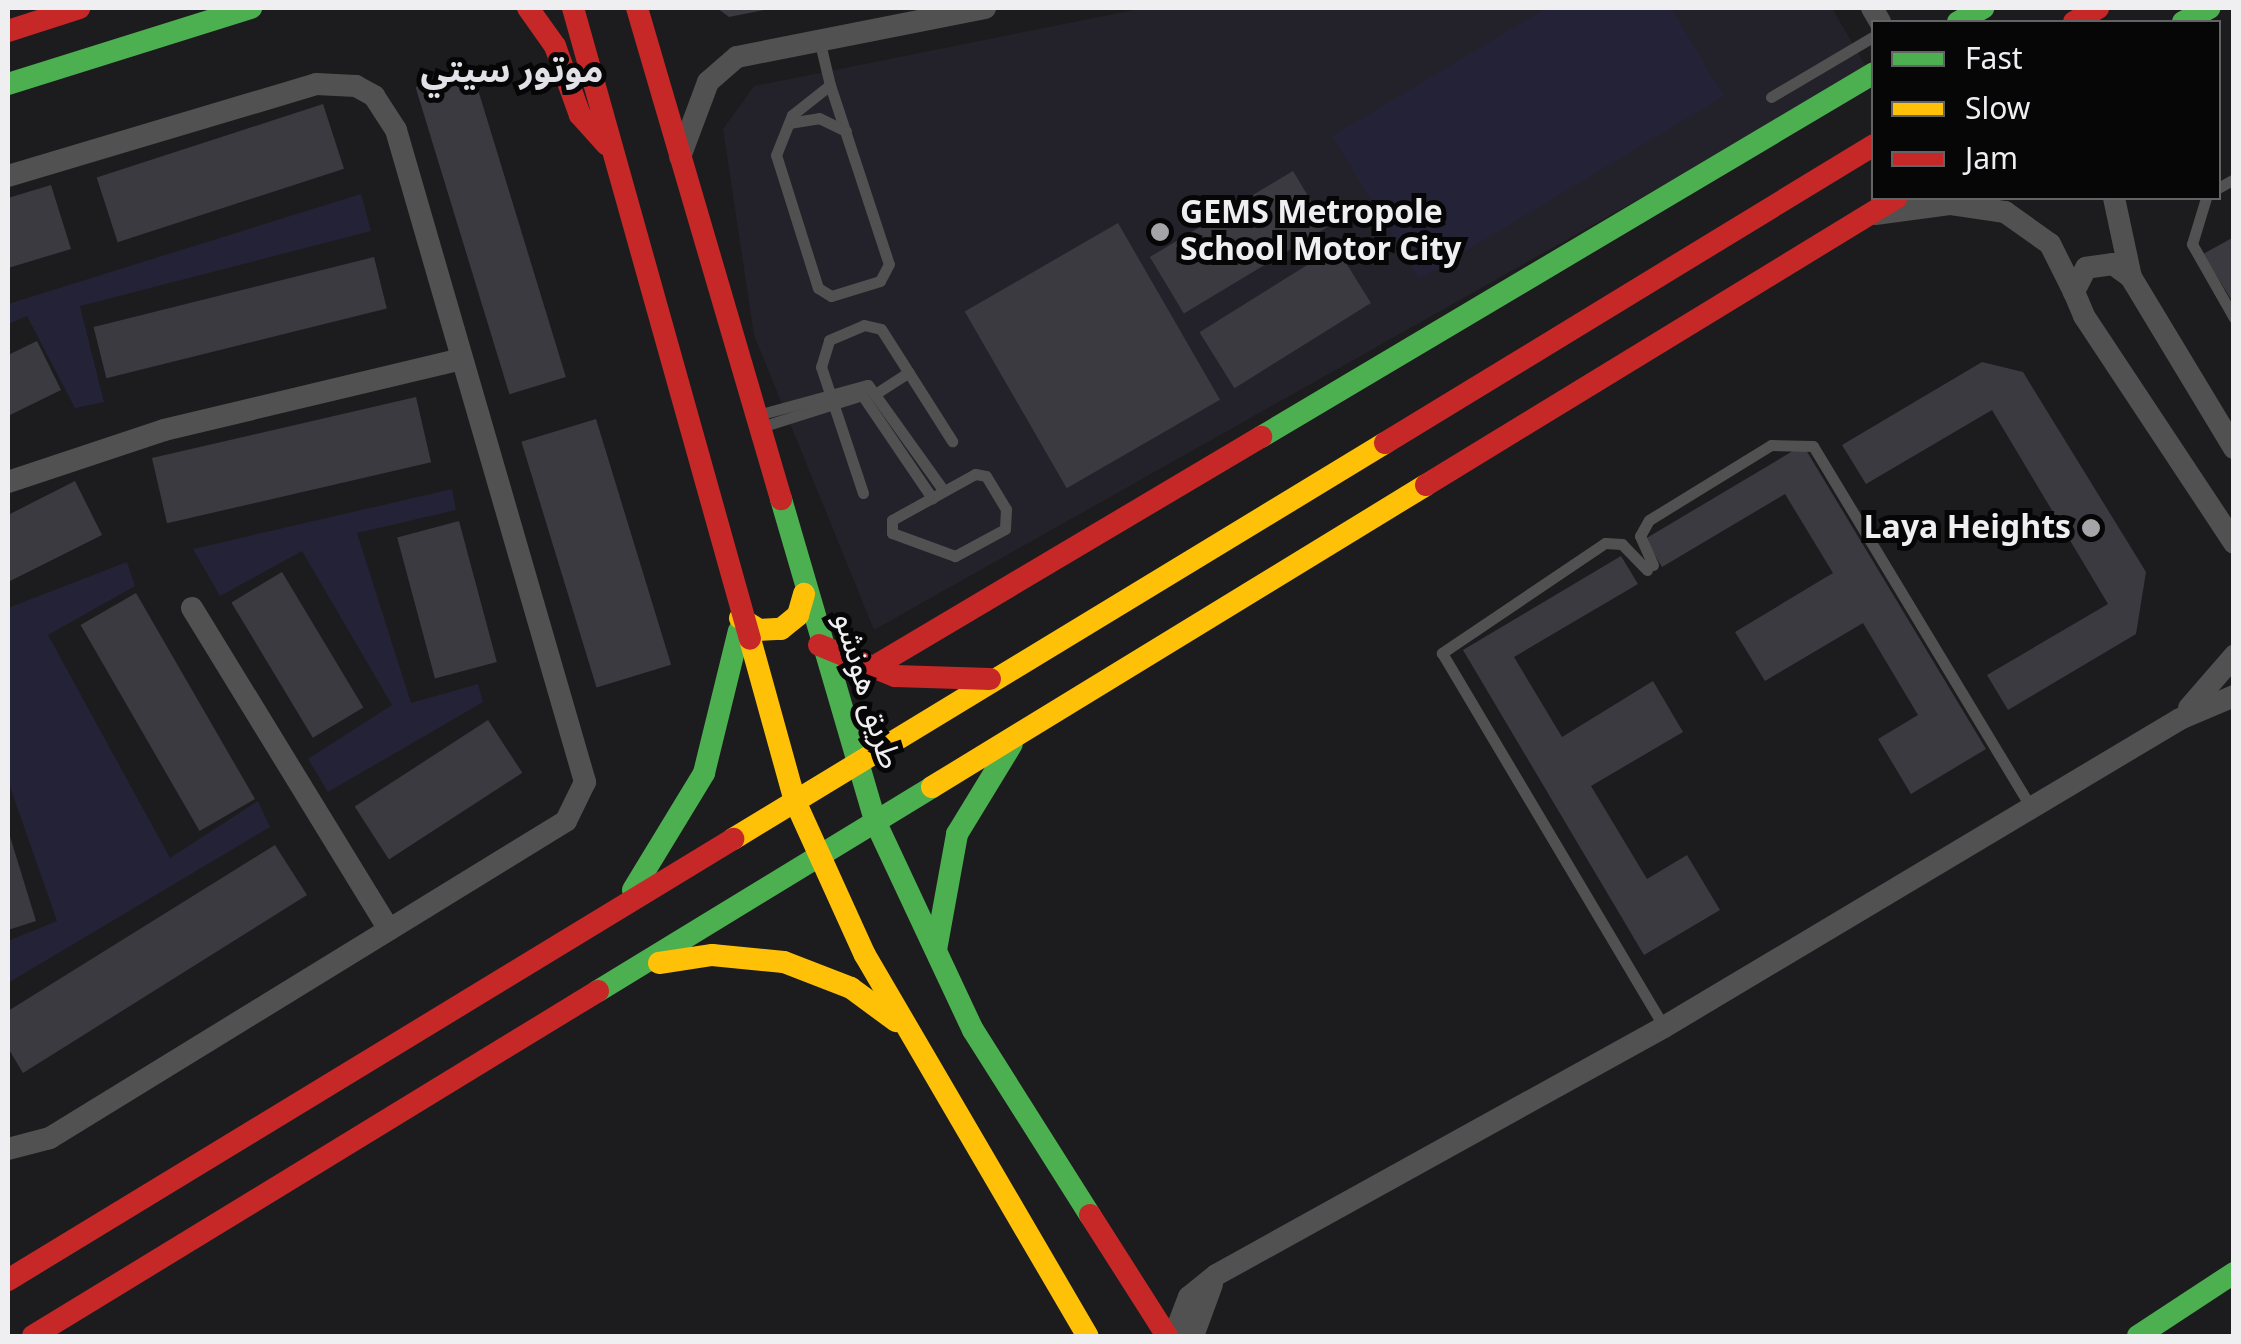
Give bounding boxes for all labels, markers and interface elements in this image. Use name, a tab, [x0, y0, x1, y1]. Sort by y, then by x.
legend	[1871, 20, 2221, 200]
text: Fast	[1965, 28, 2023, 91]
district label: موتور سيتي	[421, 50, 603, 92]
text: Slow	[1965, 78, 2030, 141]
text: Jam	[1965, 128, 2018, 191]
place label: GEMS Metropole School Motor City	[1180, 195, 1462, 270]
marker: GEMS Metropole School Motor City	[1149, 221, 1171, 243]
place label: Laya Heights	[1864, 509, 2071, 547]
marker: Laya Heights	[2080, 517, 2102, 539]
street label: طريق هونشو	[825, 608, 909, 774]

